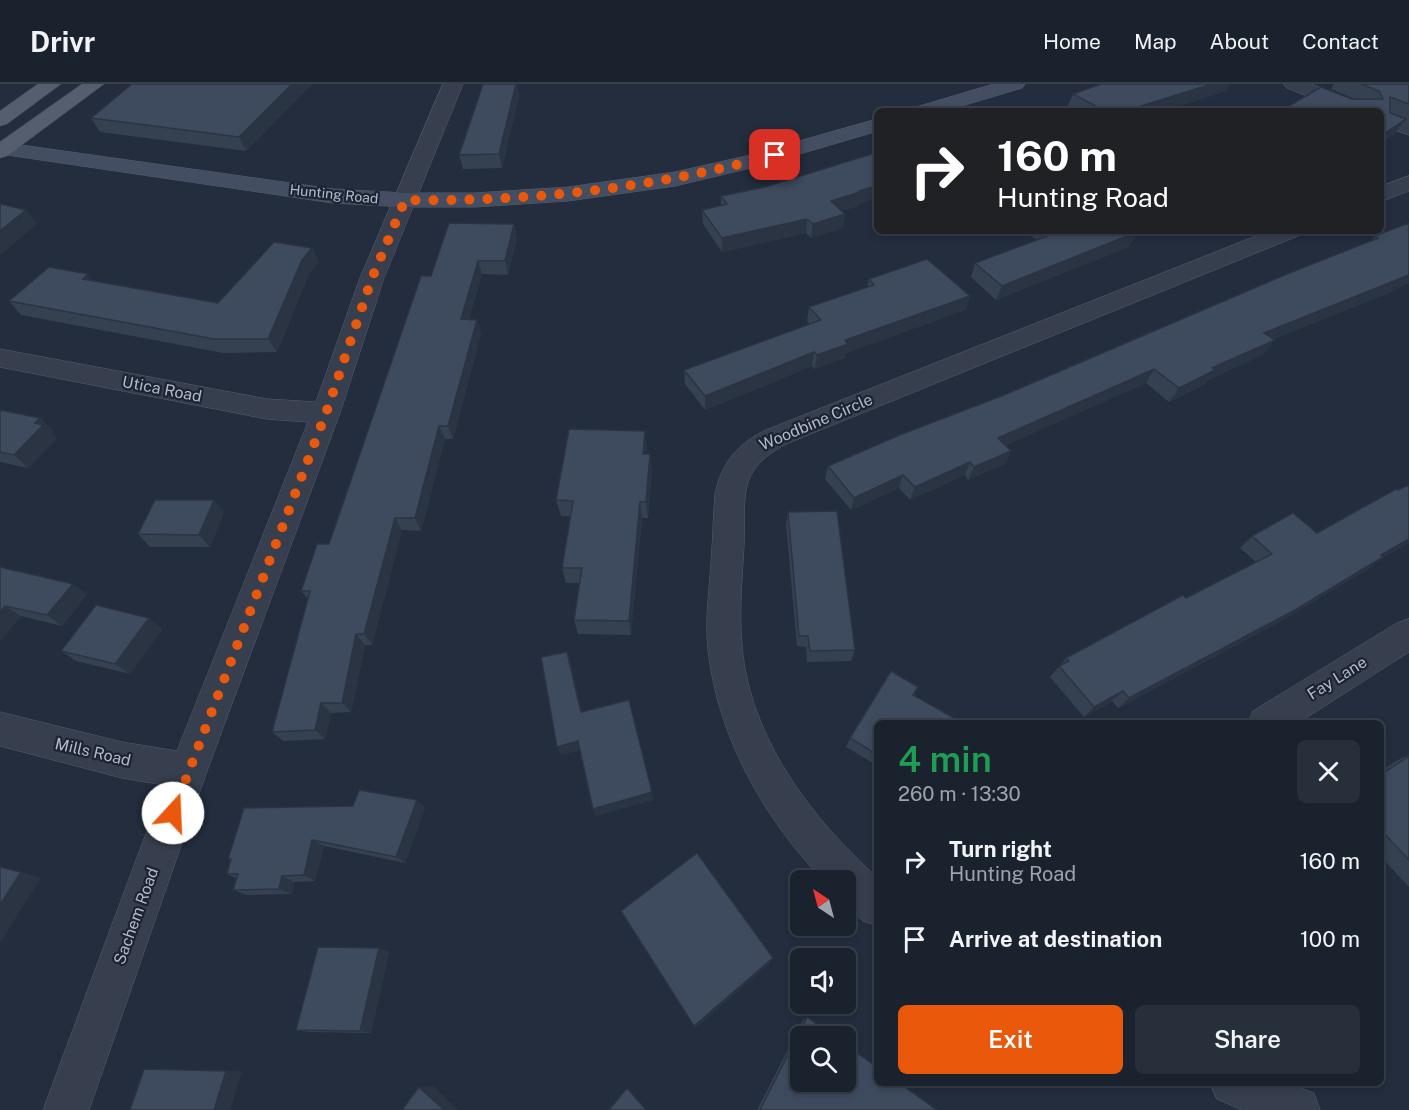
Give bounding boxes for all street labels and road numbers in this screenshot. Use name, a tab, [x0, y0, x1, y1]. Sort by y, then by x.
street label: Hunting Road	[289, 181, 379, 207]
street label: Utica Road	[121, 372, 203, 406]
street label: Woodbine Circle	[756, 390, 876, 454]
street label: Fay Lane	[1304, 652, 1370, 704]
street label: Mills Road	[53, 734, 133, 770]
street label: Sachem Road	[110, 865, 162, 967]

